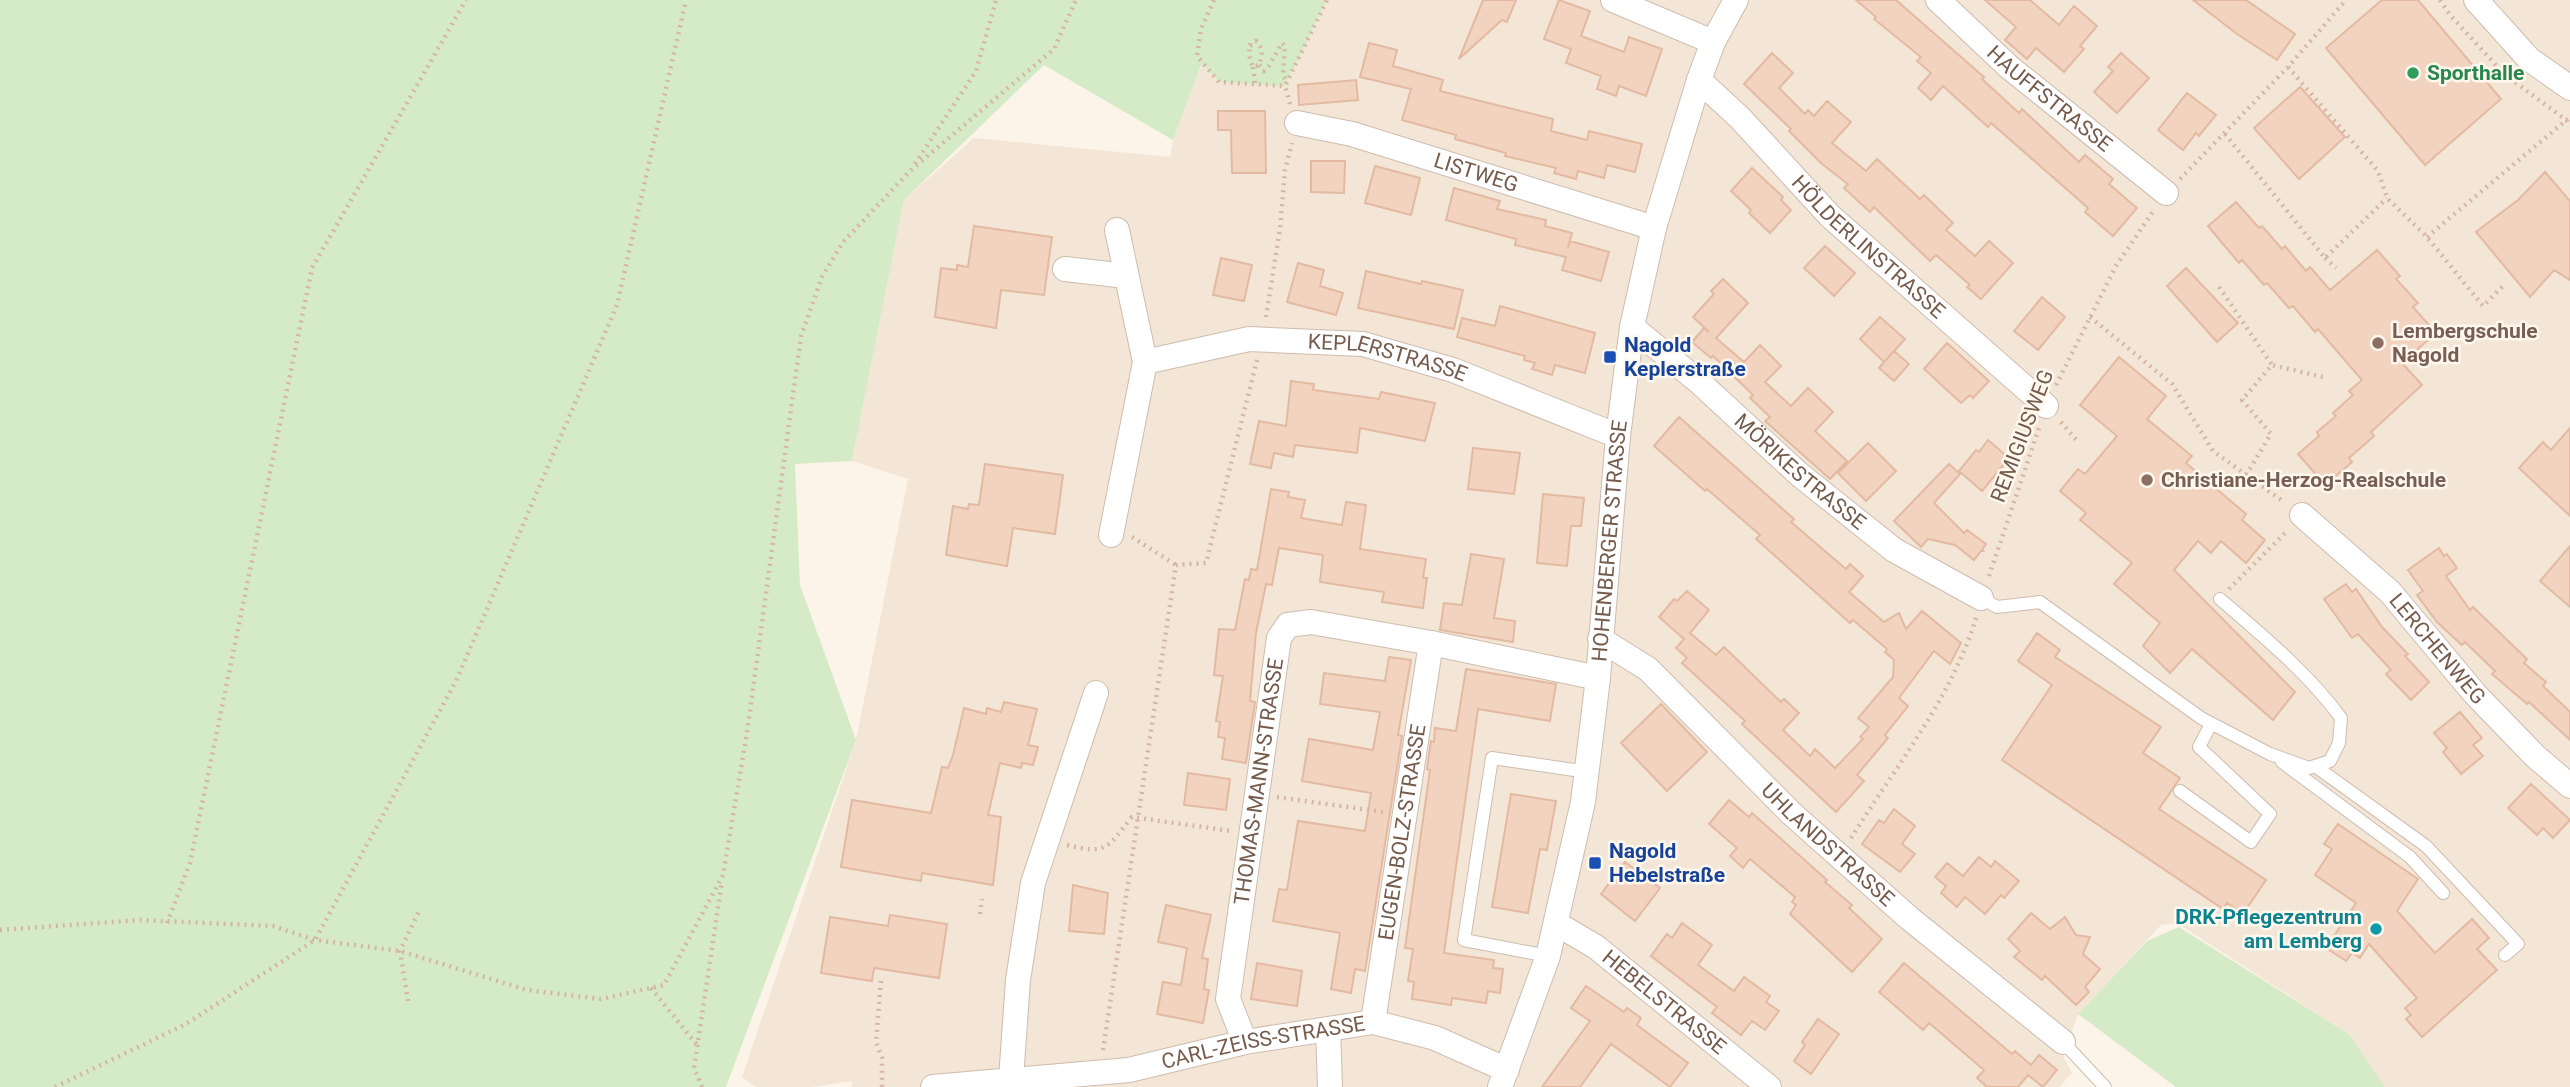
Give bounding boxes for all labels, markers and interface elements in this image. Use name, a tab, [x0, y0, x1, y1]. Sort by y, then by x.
street label: HAUFFSTRASSE	[1982, 41, 2117, 157]
place label: Sporthalle	[2427, 61, 2524, 85]
marker: Sporthalle	[2405, 65, 2421, 81]
street label: LISTWEG	[1431, 148, 1521, 197]
street label: HÖLDERLINSTRASSE	[1787, 170, 1950, 323]
place label: Lembergschule Nagold	[2392, 319, 2538, 367]
street label: KEPLERSTRASSE	[1307, 330, 1471, 386]
place label: Nagold Keplerstraße	[1624, 333, 1746, 381]
marker: Lembergschule Nagold	[2370, 335, 2386, 351]
marker: Nagold Keplerstraße	[1602, 349, 1618, 365]
street label: REMIGIUSWEG	[1986, 366, 2058, 506]
street label: MÖRIKESTRASSE	[1730, 409, 1871, 535]
street label: HOHENBERGER STRASSE	[1587, 419, 1632, 663]
place label: Christiane-Herzog-Realschule	[2161, 468, 2446, 492]
marker: Christiane-Herzog-Realschule	[2139, 472, 2155, 488]
street label: LERCHENWEG	[2384, 589, 2490, 709]
street label: THOMAS-MANN-STRASSE	[1229, 656, 1288, 906]
street label: EUGEN-BOLZ-STRASSE	[1374, 722, 1430, 942]
street label: UHLANDSTRASSE	[1756, 778, 1899, 911]
place label: Nagold Hebelstraße	[1609, 839, 1725, 887]
marker: Nagold Hebelstraße	[1587, 855, 1603, 871]
place label: DRK-Pflegezentrum am Lemberg	[2175, 905, 2362, 953]
marker: DRK-Pflegezentrum am Lemberg	[2368, 921, 2384, 937]
street label: HEBELSTRASSE	[1598, 945, 1731, 1059]
street label: CARL-ZEISS-STRASSE	[1159, 1011, 1367, 1074]

